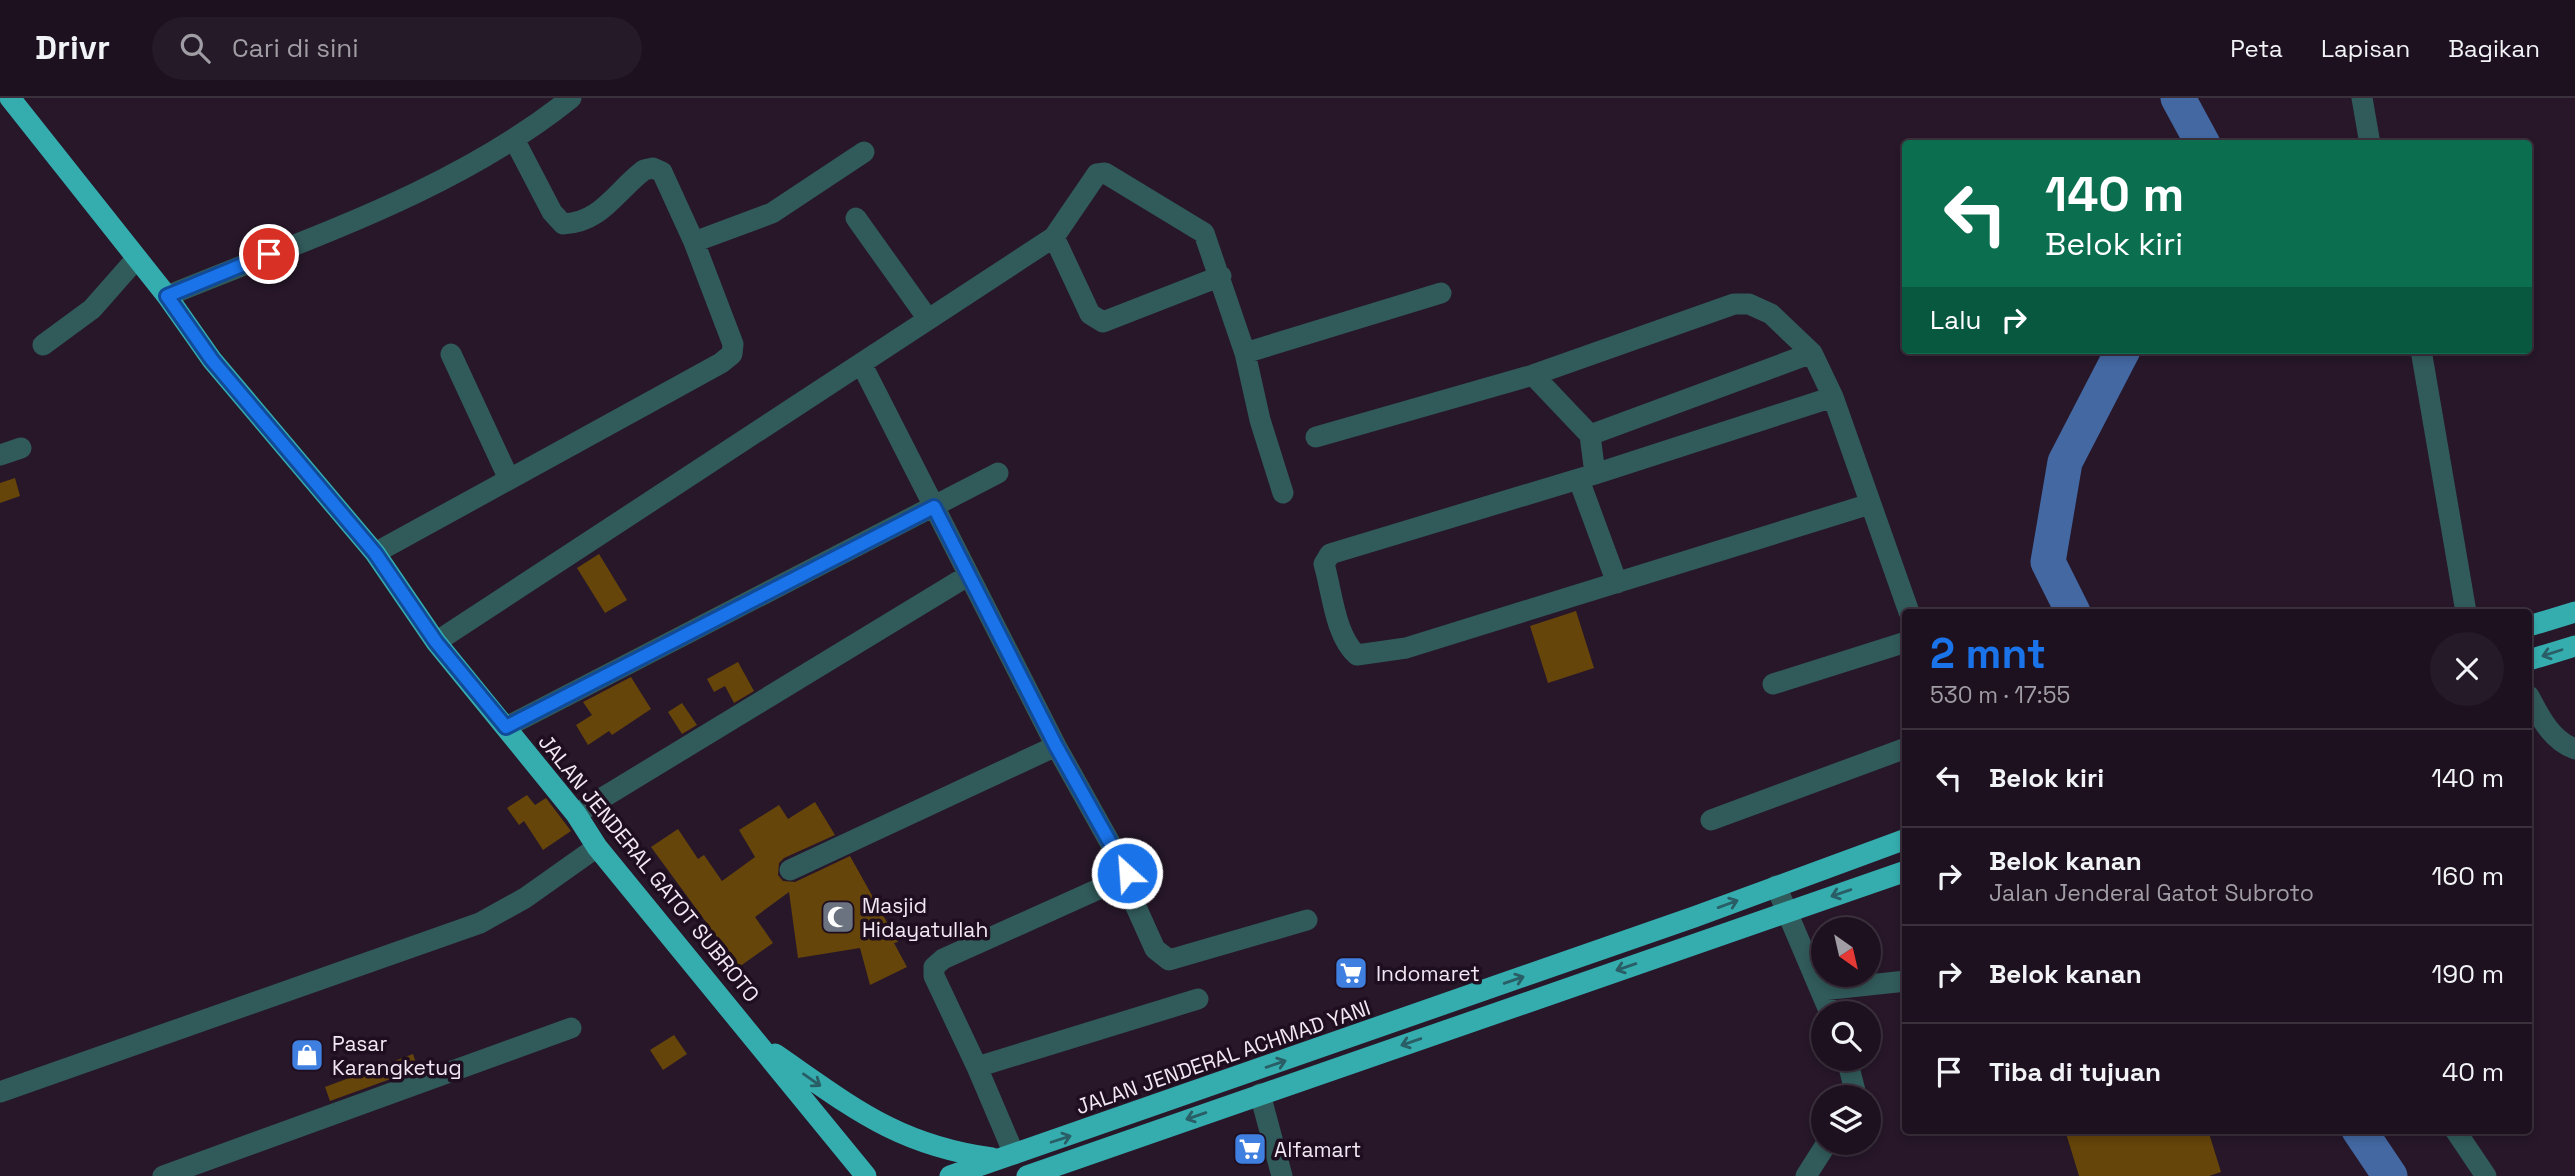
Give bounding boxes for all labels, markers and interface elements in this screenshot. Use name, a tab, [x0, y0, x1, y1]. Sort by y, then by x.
search box	[152, 17, 642, 80]
text: Drivr	[35, 27, 110, 69]
icon: search	[176, 29, 214, 67]
text: Cari di sini	[232, 31, 359, 65]
text: Peta	[2230, 33, 2283, 64]
text: Lapisan	[2321, 33, 2410, 64]
text: Bagikan	[2448, 33, 2540, 64]
text: 140 m	[2045, 163, 2184, 225]
icon: left	[1930, 168, 2021, 259]
pin	[239, 224, 299, 284]
text: Belok kiri	[2045, 224, 2183, 264]
icon: arrive	[250, 235, 288, 273]
icon: right	[1995, 301, 2033, 339]
text: Lalu	[1930, 303, 1981, 337]
text: 2 mnt	[1930, 627, 2046, 680]
button: close	[2430, 632, 2504, 706]
one-way arrow	[2541, 647, 2563, 660]
text: 530 m · 17:55	[1930, 680, 2070, 710]
street label: JALAN JENDERAL GATOT SUBROTO	[533, 729, 765, 1007]
icon: left	[1930, 759, 1968, 797]
text: Belok kiri	[1989, 761, 2104, 795]
text: 140 m	[2431, 761, 2504, 795]
position arrow	[1090, 836, 1164, 910]
text: Belok kanan	[1989, 844, 2142, 878]
icon: right	[1930, 857, 1968, 895]
text: 160 m	[2432, 859, 2504, 893]
text: Jalan Jenderal Gatot Subroto	[1989, 878, 2314, 908]
one-way arrow	[1831, 888, 1853, 900]
place label: Masjid Hidayatullah	[862, 892, 988, 943]
one-way arrow	[1717, 897, 1739, 910]
mosque icon: Masjid Hidayatullah	[819, 898, 857, 936]
north arrow	[1811, 917, 1881, 987]
map controls	[1811, 917, 1881, 1155]
supermarket icon: Indomaret	[1332, 954, 1370, 992]
icon: right	[1930, 955, 1968, 993]
text: Belok kanan	[1989, 957, 2142, 991]
text: 190 m	[2432, 957, 2504, 991]
place label: Indomaret	[1376, 960, 1480, 987]
one-way arrow	[1616, 962, 1638, 974]
one-way arrow	[1502, 973, 1524, 986]
street label: JALAN JENDERAL ACHMAD YANI	[1072, 994, 1374, 1120]
button: search	[1811, 1001, 1881, 1071]
place label: Pasar Karangketug	[332, 1030, 462, 1081]
shop icon: Pasar Karangketug	[288, 1036, 326, 1074]
one-way arrow	[1401, 1037, 1423, 1049]
icon: arrive	[1930, 1053, 1968, 1091]
text: Tiba di tujuan	[1989, 1055, 2161, 1089]
text: 40 m	[2442, 1055, 2504, 1089]
one-way arrow	[1265, 1057, 1287, 1069]
one-way arrow	[802, 1073, 822, 1087]
button: layers	[1811, 1085, 1881, 1155]
one-way arrow	[1186, 1111, 1208, 1123]
supermarket icon: Alfamart	[1231, 1130, 1269, 1168]
one-way arrow	[1050, 1131, 1072, 1144]
place label: Alfamart	[1274, 1136, 1361, 1163]

